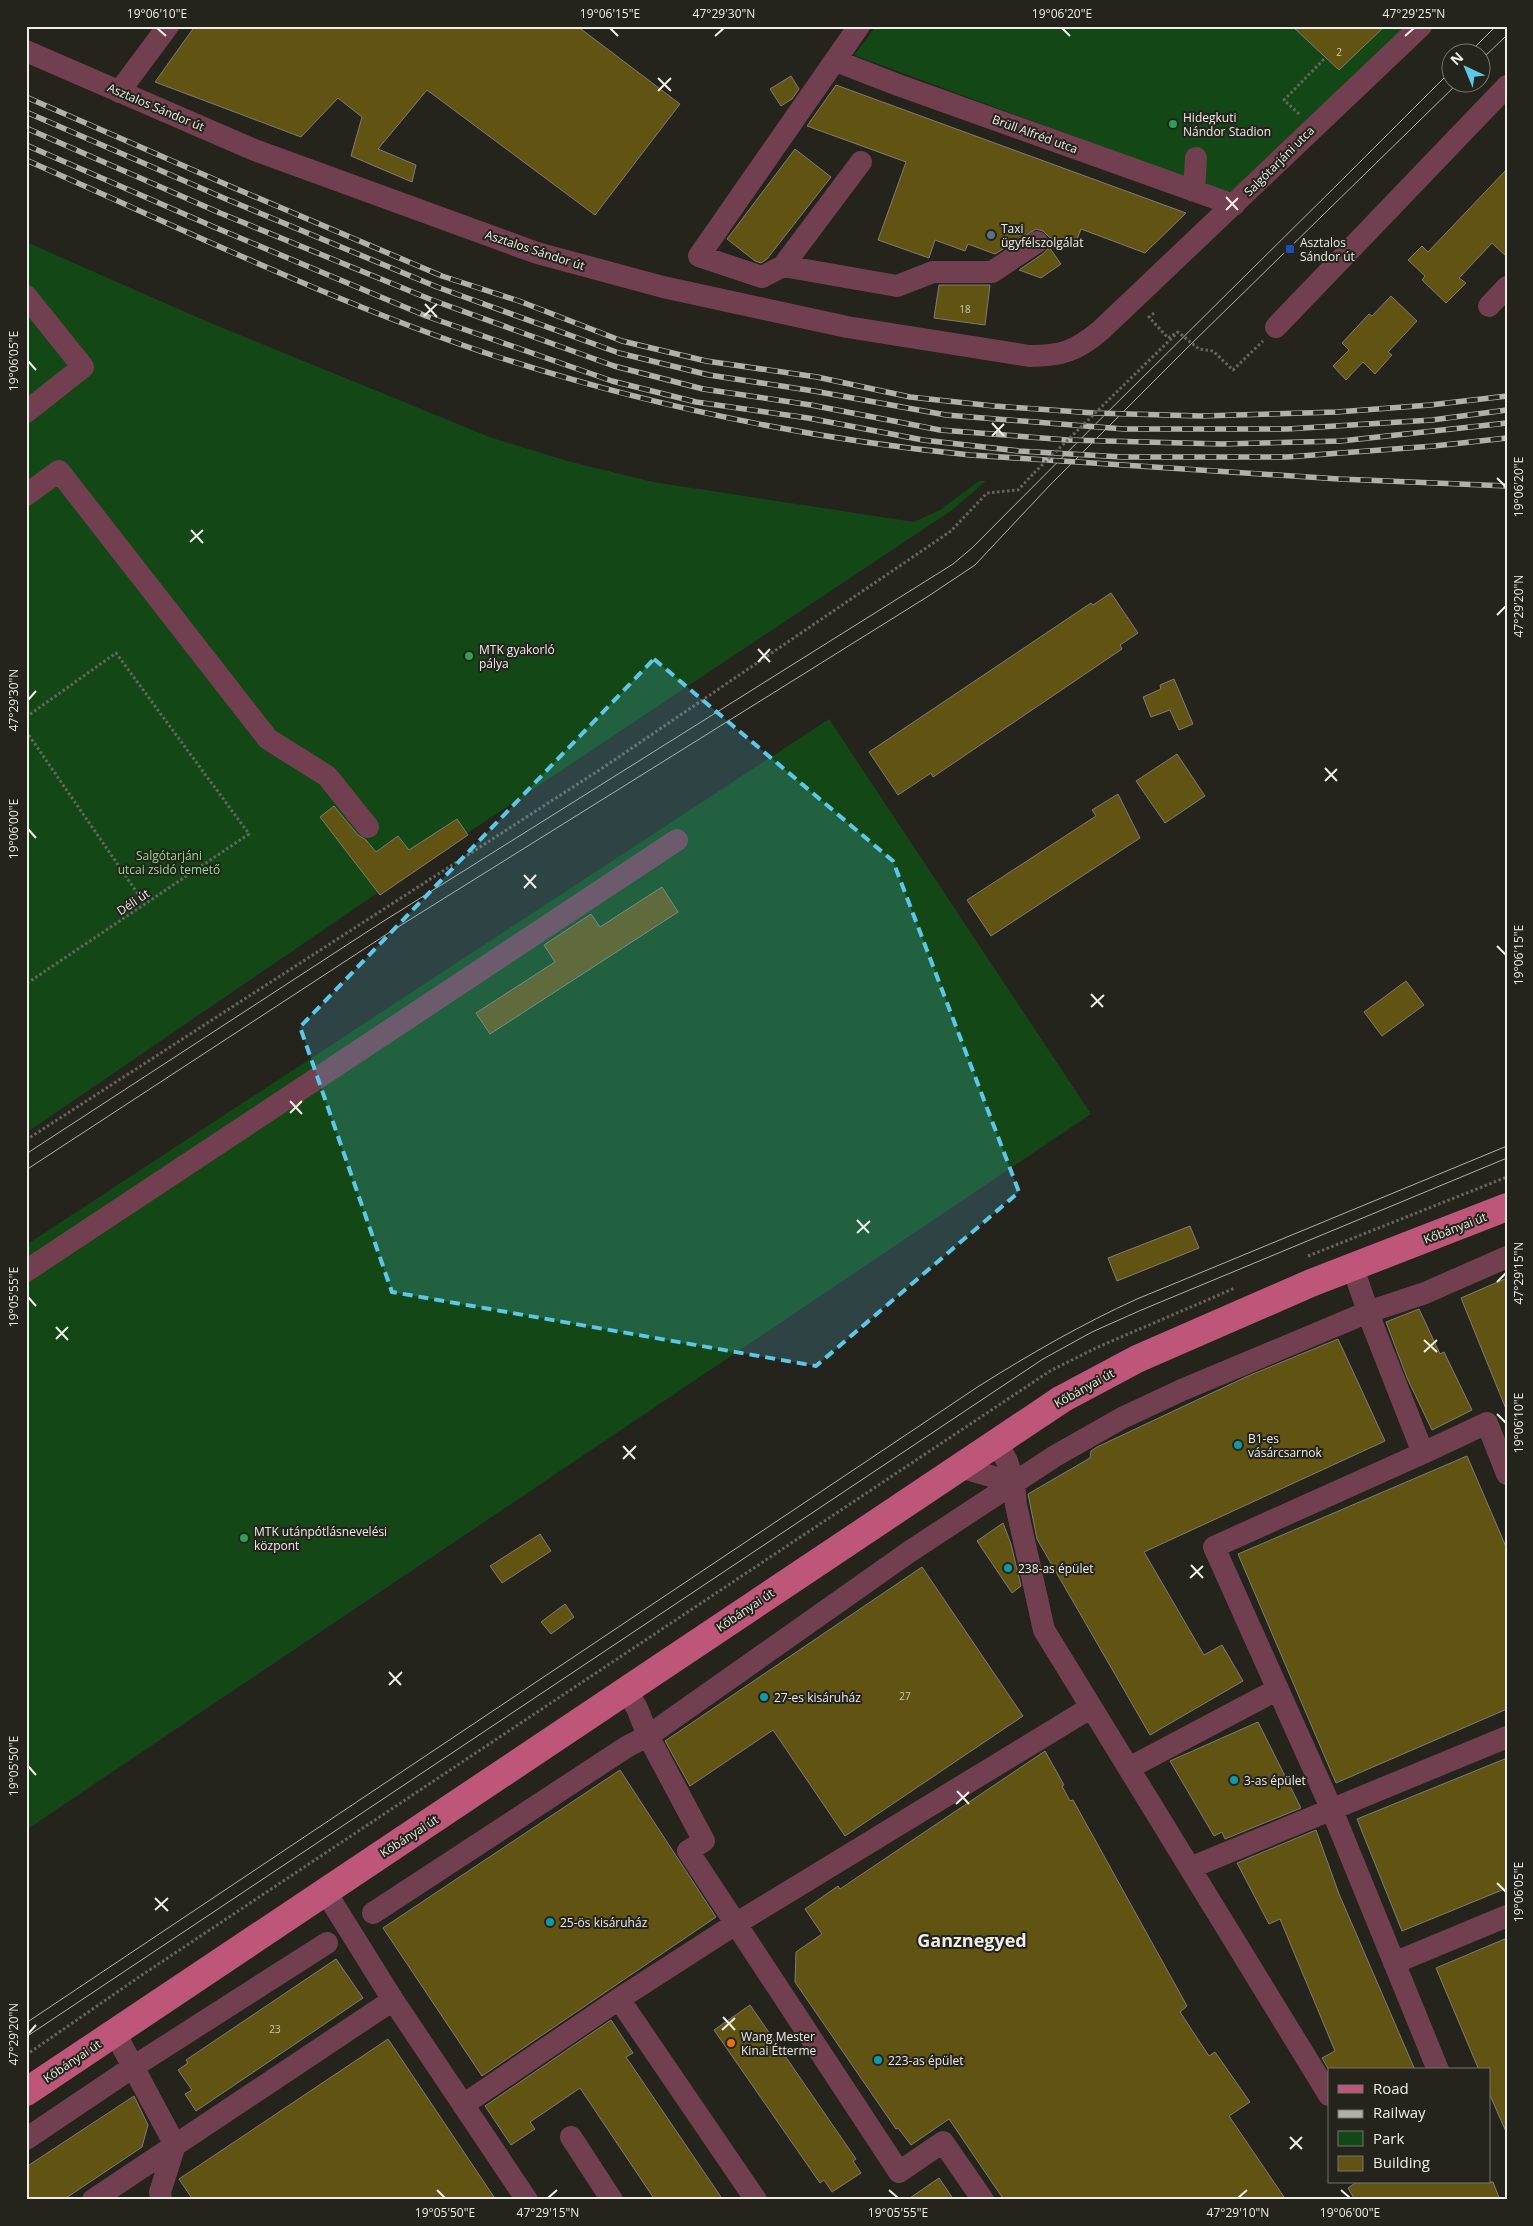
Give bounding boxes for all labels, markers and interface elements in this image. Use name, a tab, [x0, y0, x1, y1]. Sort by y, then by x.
text: 19°06'10"E	[127, 5, 187, 22]
text: 19°06'15"E	[580, 5, 640, 22]
text: 47°29'30"N	[693, 5, 755, 22]
text: 19°06'20"E	[1032, 5, 1092, 22]
text: 47°29'25"N	[1383, 5, 1445, 22]
north arrow	[1440, 42, 1490, 92]
house number: 2	[1336, 45, 1342, 59]
text: N	[1446, 47, 1467, 69]
street label: Asztalos Sándor út	[105, 79, 207, 135]
place label: Hidegkuti Nándor Stadion	[1183, 109, 1271, 140]
street label: Brüll Alfréd utca	[990, 111, 1080, 157]
marker: Hidegkuti Nándor Stadion	[1167, 118, 1179, 130]
street label: Salgótarjáni utca	[1240, 122, 1318, 200]
place label: Taxi ügyfélszolgálat	[1001, 220, 1083, 251]
street label: Asztalos Sándor út	[483, 226, 587, 274]
marker: Taxi ügyfélszolgálat	[985, 229, 997, 241]
place label: Asztalos Sándor út	[1300, 234, 1355, 265]
marker: Asztalos Sándor út	[1284, 243, 1296, 255]
house number: 18	[959, 302, 971, 316]
text: 19°06'05"E	[5, 331, 22, 391]
text: 19°06'20"E	[1510, 457, 1527, 517]
text: 47°29'20"N	[1510, 575, 1527, 637]
place label: MTK gyakorló pálya	[479, 641, 555, 672]
marker: MTK gyakorló pálya	[463, 650, 475, 662]
text: 47°29'30"N	[5, 669, 22, 731]
text: 19°06'00"E	[5, 799, 22, 859]
park label: Salgótarjáni utcai zsidó temető	[118, 847, 220, 878]
street label: Déli út	[113, 885, 153, 919]
text: 19°06'15"E	[1510, 925, 1527, 985]
street label: Kőbányai út	[1421, 1208, 1489, 1248]
text: 47°29'15"N	[1510, 1242, 1527, 1304]
text: 19°05'55"E	[5, 1267, 22, 1327]
street label: Kőbányai út	[1051, 1364, 1117, 1412]
text: 19°06'10"E	[1510, 1393, 1527, 1453]
place label: B1-es vásárcsarnok	[1248, 1430, 1323, 1461]
marker: B1-es vásárcsarnok	[1232, 1439, 1244, 1451]
place label: MTK utánpótlásnevelési központ	[254, 1523, 387, 1554]
marker: MTK utánpótlásnevelési központ	[238, 1532, 250, 1544]
place label: 238-as épület	[1018, 1560, 1093, 1577]
marker: 238-as épület	[1002, 1562, 1014, 1574]
street label: Kőbányai út	[713, 1584, 777, 1636]
place label: 27-es kisáruház	[774, 1689, 861, 1706]
house number: 27	[899, 1689, 911, 1703]
marker: 27-es kisáruház	[758, 1691, 770, 1703]
text: 19°05'50"E	[5, 1736, 22, 1796]
place label: 3-as épület	[1244, 1772, 1306, 1789]
marker: 3-as épület	[1228, 1774, 1240, 1786]
street label: Kőbányai út	[377, 1811, 441, 1861]
text: 19°06'05"E	[1510, 1862, 1527, 1922]
place label: 25-ös kisáruház	[560, 1914, 648, 1931]
marker: 25-ös kisáruház	[544, 1916, 556, 1928]
district label: Ganznegyed	[917, 1928, 1027, 1952]
text: 47°29'20"N	[5, 2003, 22, 2065]
house number: 23	[269, 2022, 281, 2036]
place label: Wang Mester Kinai Étterme	[741, 2028, 817, 2059]
street label: Kőbányai út	[40, 2035, 104, 2087]
marker: Wang Mester Kinai Étterme	[725, 2037, 737, 2049]
place label: 223-as épület	[888, 2052, 963, 2069]
marker: 223-as épület	[872, 2054, 884, 2066]
legend	[1328, 2068, 1490, 2184]
text: Road	[1373, 2078, 1409, 2098]
text: Railway	[1373, 2102, 1426, 2122]
text: Park	[1373, 2128, 1404, 2148]
text: Building	[1373, 2152, 1430, 2172]
text: 19°05'50"E	[415, 2204, 475, 2221]
text: 47°29'15"N	[517, 2204, 579, 2221]
text: 19°05'55"E	[868, 2204, 928, 2221]
text: 47°29'10"N	[1207, 2204, 1269, 2221]
text: 19°06'00"E	[1320, 2204, 1380, 2221]

